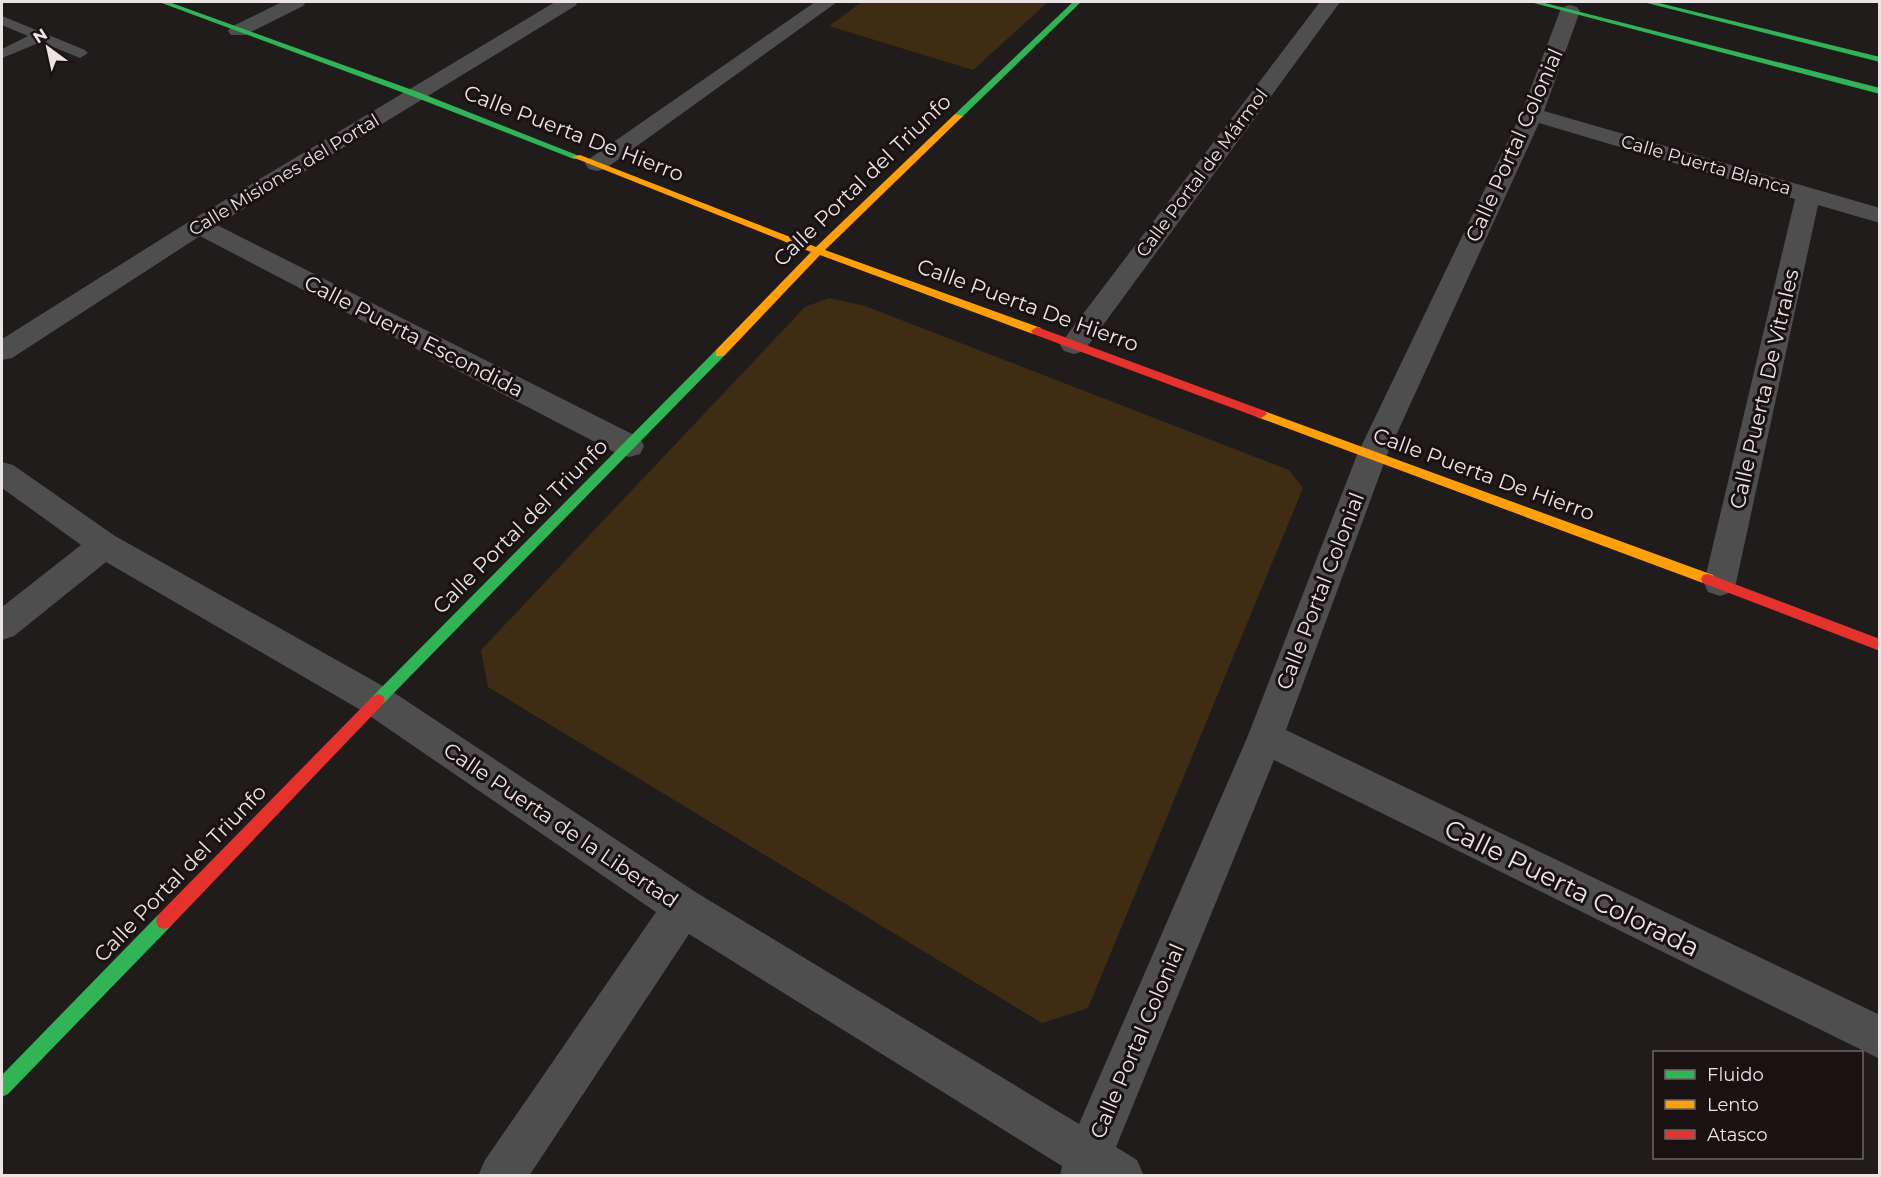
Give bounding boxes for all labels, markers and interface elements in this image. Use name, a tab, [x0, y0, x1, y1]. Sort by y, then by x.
north arrow	[18, 18, 78, 78]
text: N	[30, 24, 51, 47]
street label: Calle Portal Colonial	[1460, 44, 1568, 246]
street label: Calle Puerta De Hierro	[460, 79, 688, 187]
street label: Calle Portal de Mármol	[1132, 85, 1272, 261]
street label: Calle Portal del Triunfo	[768, 89, 956, 271]
street label: Calle Misiones del Portal	[185, 109, 383, 241]
street label: Calle Puerta Blanca	[1618, 130, 1794, 200]
street label: Calle Puerta De Hierro	[914, 253, 1142, 357]
street label: Calle Puerta De Vitrales	[1724, 267, 1804, 511]
street label: Calle Puerta Escondida	[300, 270, 528, 402]
street label: Calle Puerta De Hierro	[1370, 422, 1598, 526]
street label: Calle Portal del Triunfo	[427, 433, 613, 619]
street label: Calle Portal Colonial	[1271, 489, 1369, 693]
street label: Calle Puerta de la Libertad	[439, 737, 683, 913]
street label: Calle Portal del Triunfo	[89, 779, 271, 967]
street label: Calle Puerta Colorada	[1439, 812, 1705, 964]
street label: Calle Portal Colonial	[1085, 940, 1189, 1142]
legend	[1653, 1051, 1863, 1159]
text: Fluido	[1707, 1064, 1764, 1086]
text: Lento	[1707, 1094, 1759, 1116]
text: Atasco	[1707, 1124, 1767, 1146]

